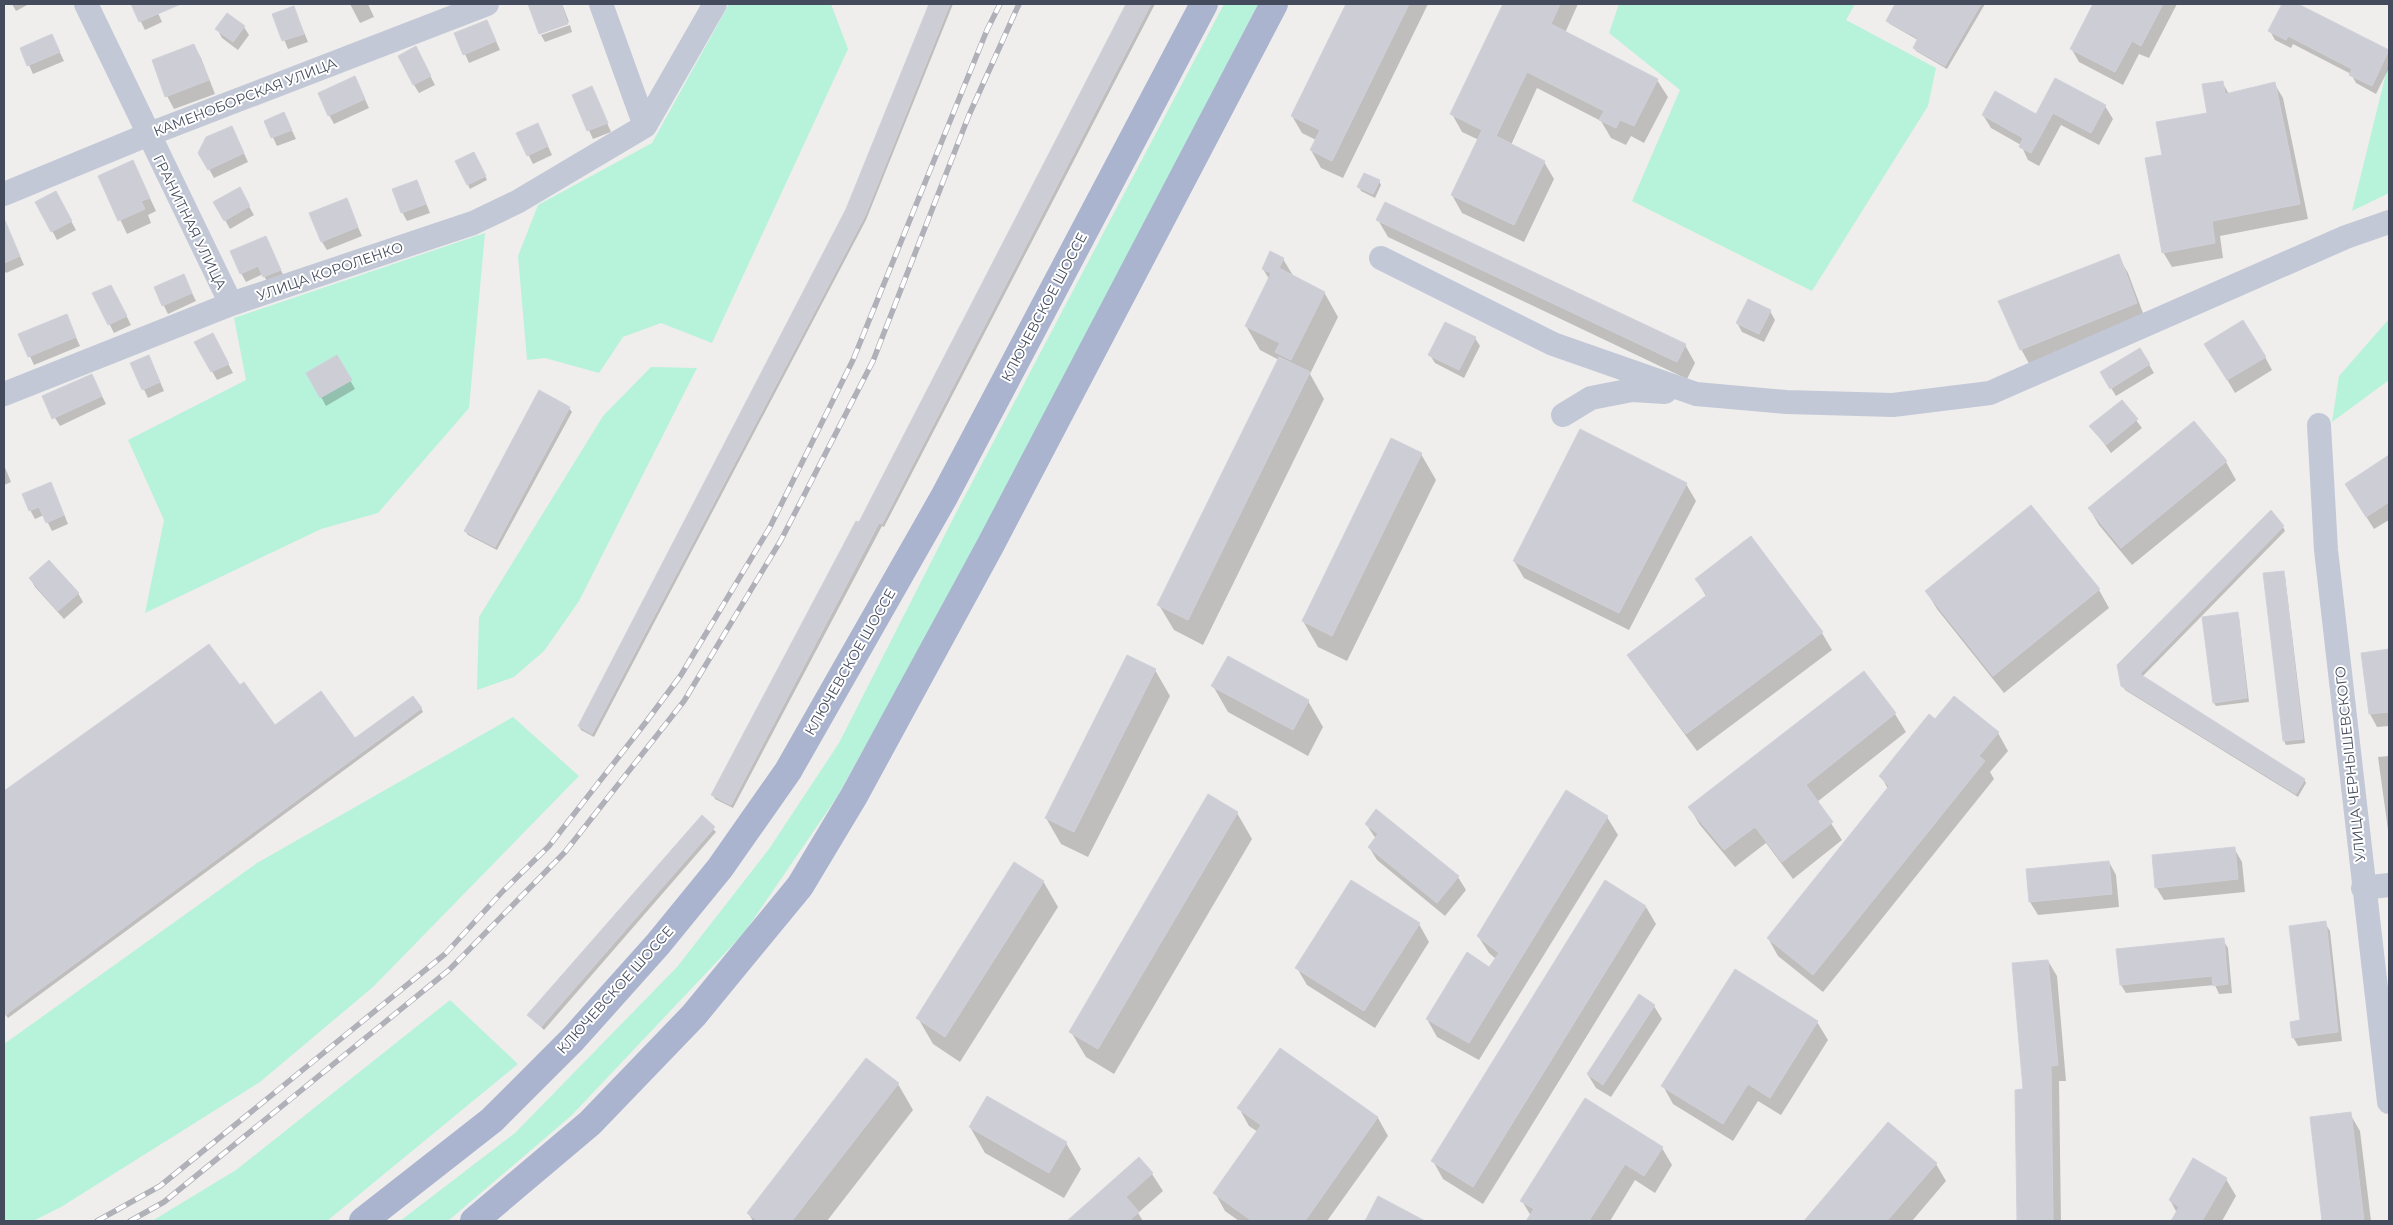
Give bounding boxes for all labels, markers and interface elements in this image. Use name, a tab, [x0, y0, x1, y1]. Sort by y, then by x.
street label: КАМЕНОБОРСКАЯ УЛИЦА	[151, 53, 340, 140]
street label: ГРАНИТНАЯ УЛИЦА	[149, 152, 231, 293]
street label: КЛЮЧЕВСКОЕ ШОССЕ	[997, 229, 1091, 385]
street label: УЛИЦА КОРОЛЕНКО	[255, 237, 406, 304]
street label: КЛЮЧЕВСКОЕ ШОССЕ	[801, 586, 899, 738]
street label: УЛИЦА ЧЕРНЫШЕВСКОГО	[2331, 665, 2369, 863]
street label: КЛЮЧЕВСКОЕ ШОССЕ	[553, 922, 677, 1058]

